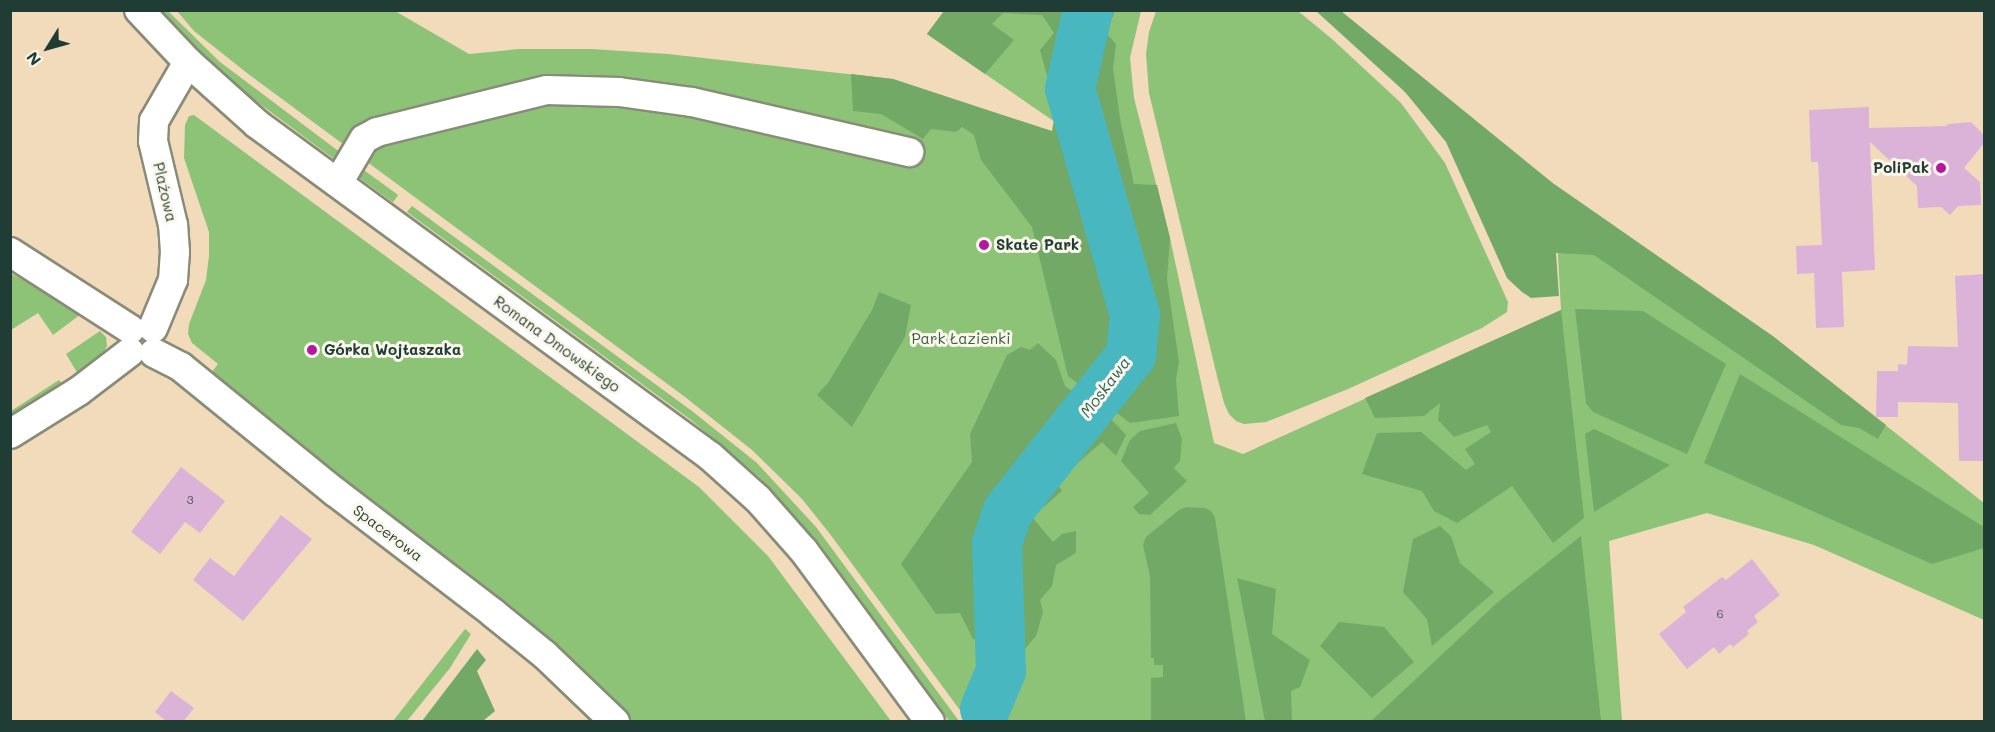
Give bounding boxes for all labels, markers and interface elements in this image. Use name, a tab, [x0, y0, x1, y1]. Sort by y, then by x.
north arrow	[18, 18, 78, 78]
text: N	[21, 48, 45, 70]
place label: PoliPak	[1873, 159, 1929, 177]
street label: Plażowa	[149, 161, 181, 223]
marker: PoliPak	[1934, 161, 1948, 175]
place label: Skate Park	[996, 236, 1079, 254]
marker: Skate Park	[977, 238, 991, 252]
street label: Romana Dmowskiego	[490, 292, 624, 396]
park label: Park Łazienki	[911, 330, 1011, 348]
place label: Górka Wojtaszaka	[324, 341, 461, 359]
marker: Górka Wojtaszaka	[305, 343, 319, 357]
water label: Moskawa	[1076, 353, 1134, 421]
house number: 3	[186, 493, 194, 507]
street label: Spacerowa	[350, 501, 426, 565]
house number: 6	[1716, 607, 1724, 621]

